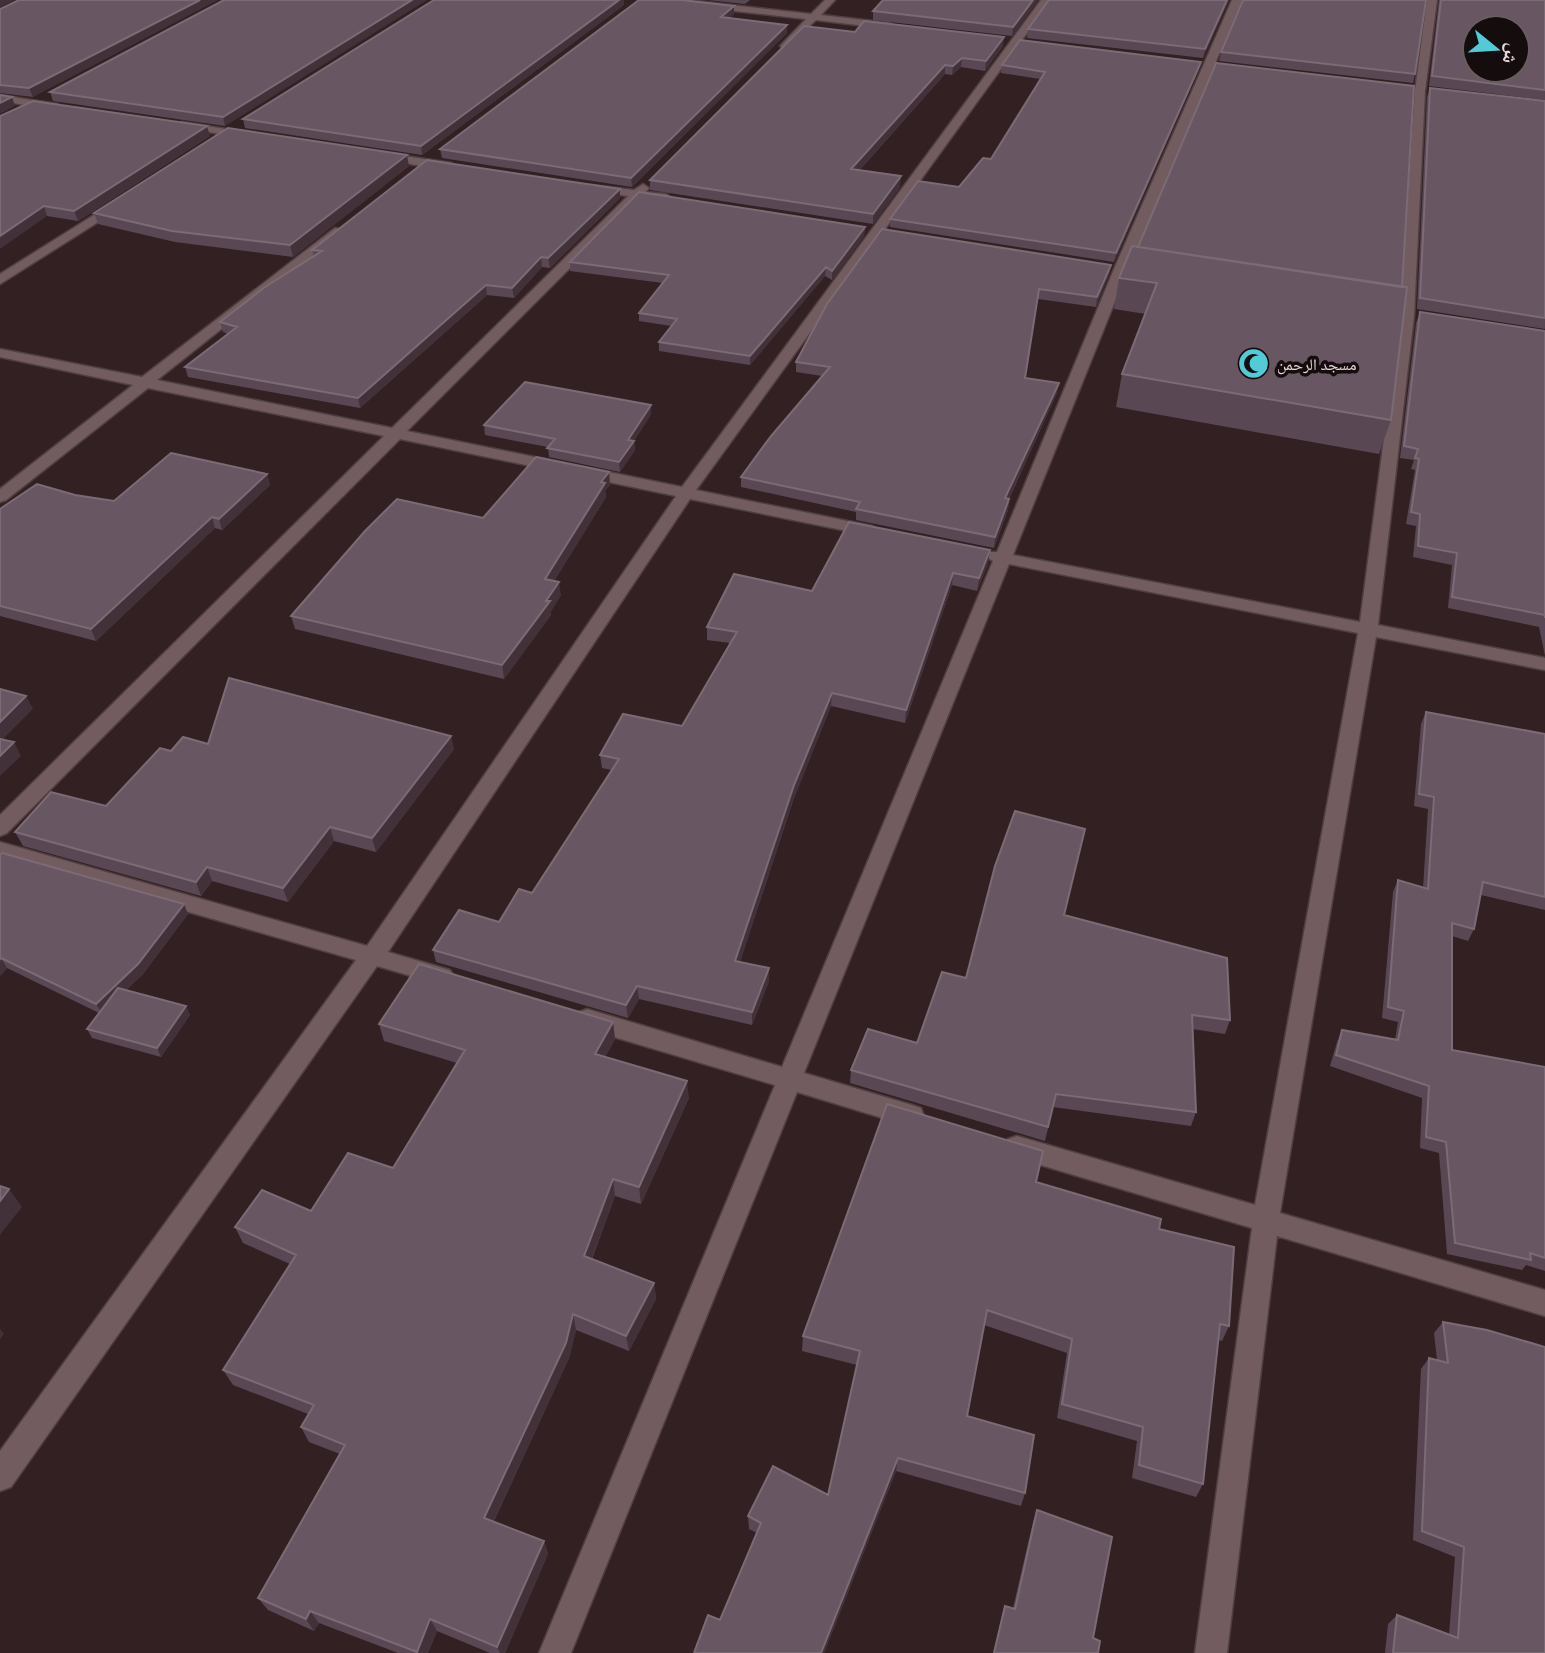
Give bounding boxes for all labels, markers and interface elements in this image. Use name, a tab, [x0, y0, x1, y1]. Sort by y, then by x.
north arrow	[1461, 14, 1531, 84]
text: ش	[1498, 41, 1527, 68]
mosque icon: مسجد الرحمن	[1237, 347, 1271, 381]
place label: مسجد الرحمن	[1277, 354, 1357, 375]

